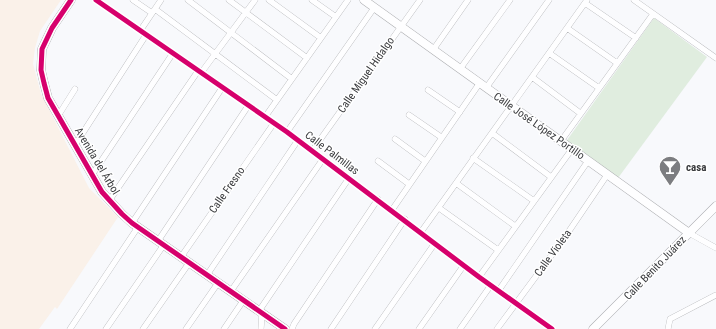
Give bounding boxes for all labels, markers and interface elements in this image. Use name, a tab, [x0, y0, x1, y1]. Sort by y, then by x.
street label: Calle Miguel Hidalgo	[335, 34, 397, 115]
street label: Calle José López Portillo	[491, 90, 587, 163]
street label: Avenida del Árbol	[72, 125, 122, 197]
street label: Calle Palmillas	[302, 128, 362, 178]
bar icon: casa	[657, 154, 683, 187]
place label: casa	[686, 161, 706, 174]
street label: Calle Fresno	[206, 164, 248, 216]
street label: Calle Violeta	[532, 227, 574, 279]
street label: Calle Benito Juárez	[621, 233, 689, 303]

